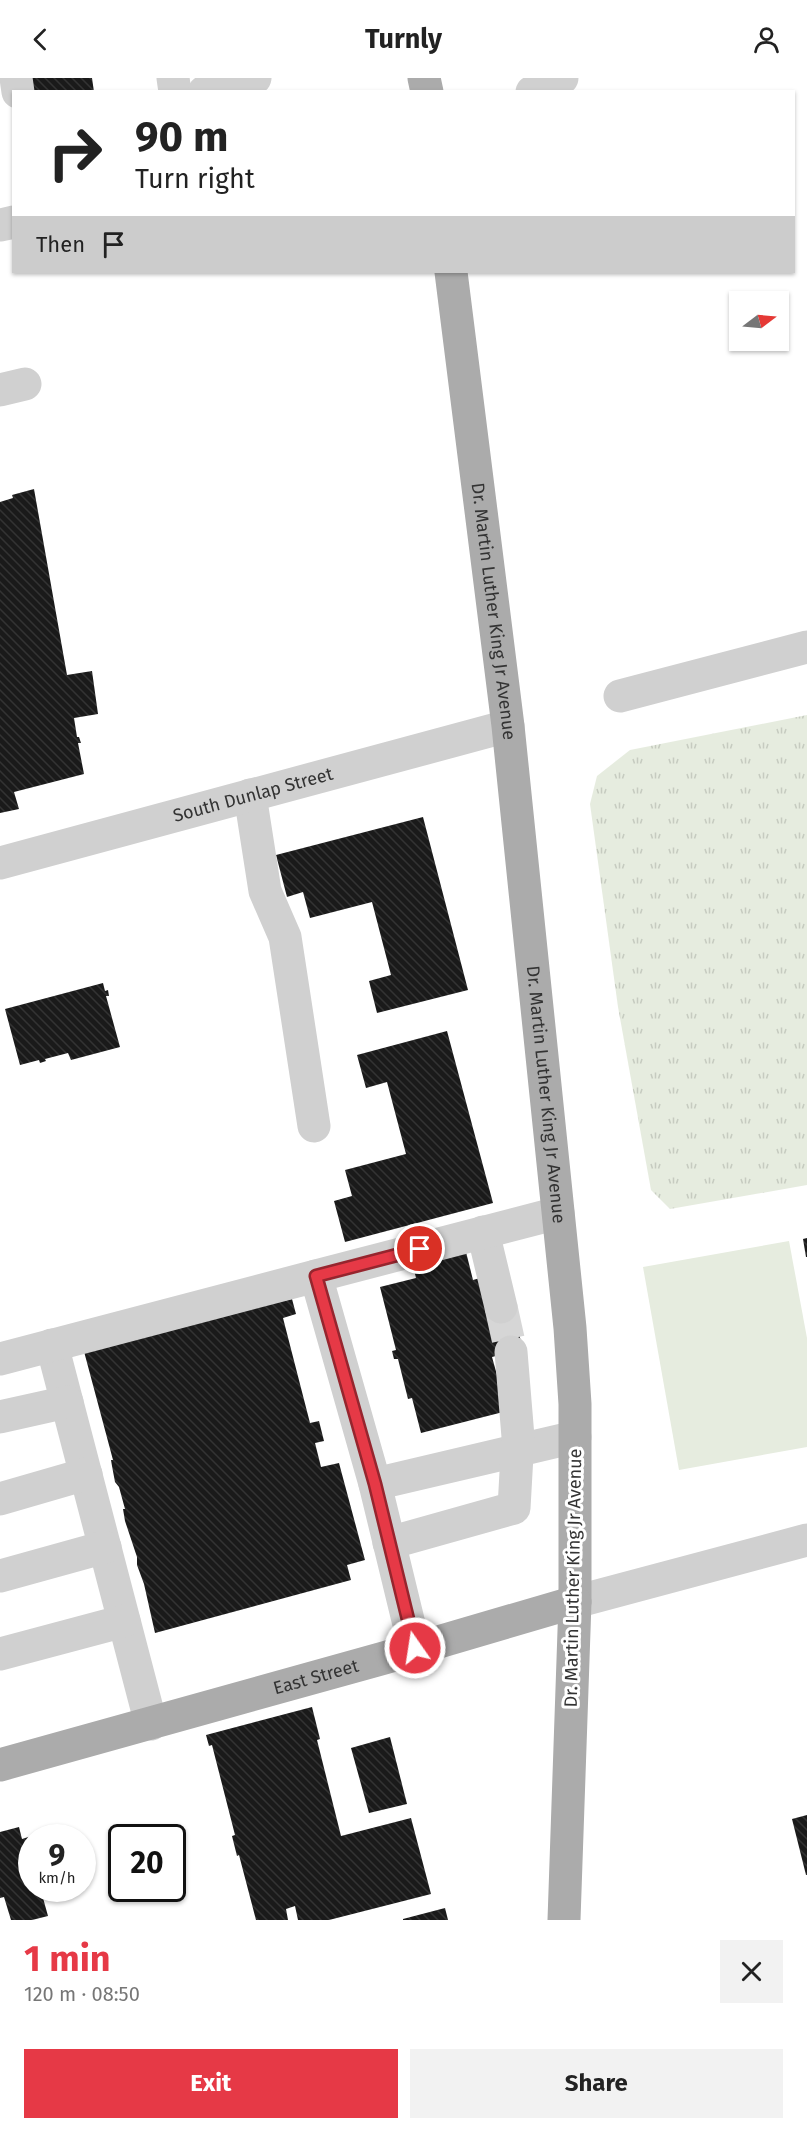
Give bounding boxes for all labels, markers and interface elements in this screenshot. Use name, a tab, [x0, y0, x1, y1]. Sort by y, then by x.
icon: back	[24, 23, 57, 56]
text: Turnly	[365, 23, 442, 55]
icon: person	[750, 23, 783, 56]
text: 90 m	[135, 112, 229, 162]
icon: right	[36, 114, 114, 192]
text: Turn right	[135, 163, 255, 195]
icon: arrive	[97, 228, 130, 261]
text: Then	[36, 231, 85, 258]
north arrow	[729, 291, 789, 351]
map controls	[729, 291, 789, 351]
street label: Dr. Martin Luther King Jr Avenue	[467, 481, 520, 741]
street label: South Dunlap Street	[171, 763, 336, 827]
street label: Dr. Martin Luther King Jr Avenue	[522, 964, 570, 1225]
pin	[394, 1223, 445, 1274]
icon: arrive	[403, 1232, 436, 1265]
street label: Dr. Martin Luther King Jr Avenue	[560, 1448, 586, 1708]
position arrow	[383, 1616, 447, 1680]
street label: East Street	[271, 1654, 362, 1699]
speed limit sign: 20	[108, 1824, 186, 1902]
text: 9	[49, 1838, 65, 1874]
text: km/h	[38, 1869, 76, 1887]
text: 1 min	[24, 1937, 111, 1981]
button: close	[720, 1940, 783, 2003]
text: 120 m · 08:50	[24, 1982, 140, 2006]
button: Exit	[24, 2049, 398, 2118]
button: Share	[410, 2049, 783, 2118]

